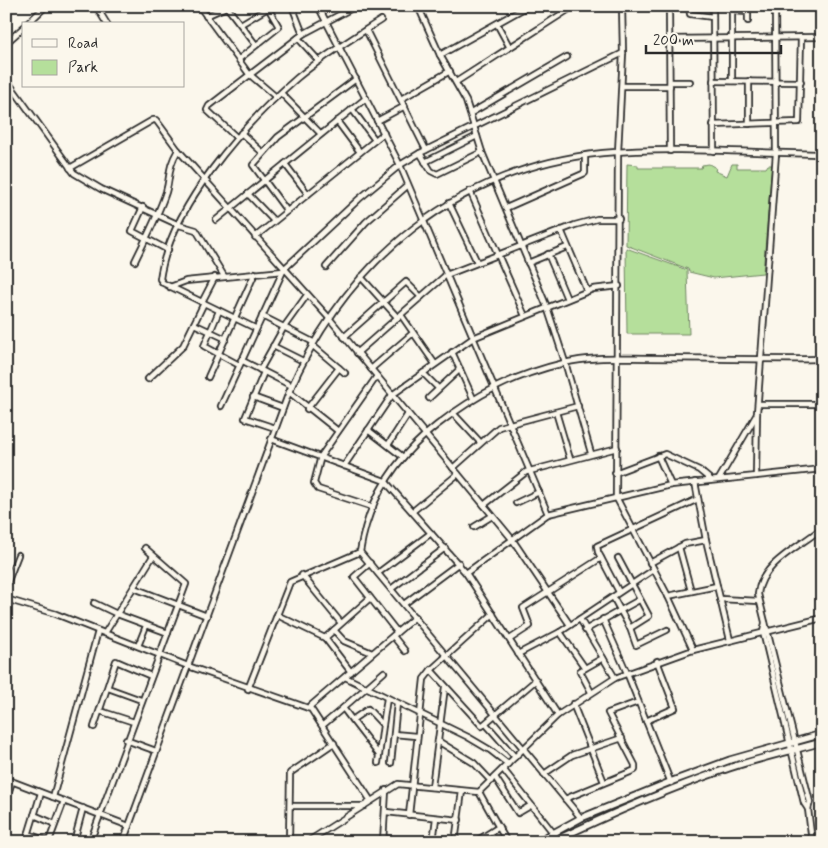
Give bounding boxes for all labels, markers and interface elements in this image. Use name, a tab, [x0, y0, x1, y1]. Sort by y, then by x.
legend	[22, 22, 185, 88]
scale bar	[646, 22, 780, 54]
text: 200 m	[653, 31, 694, 51]
text: Road	[68, 34, 98, 54]
text: Park	[68, 58, 98, 78]

